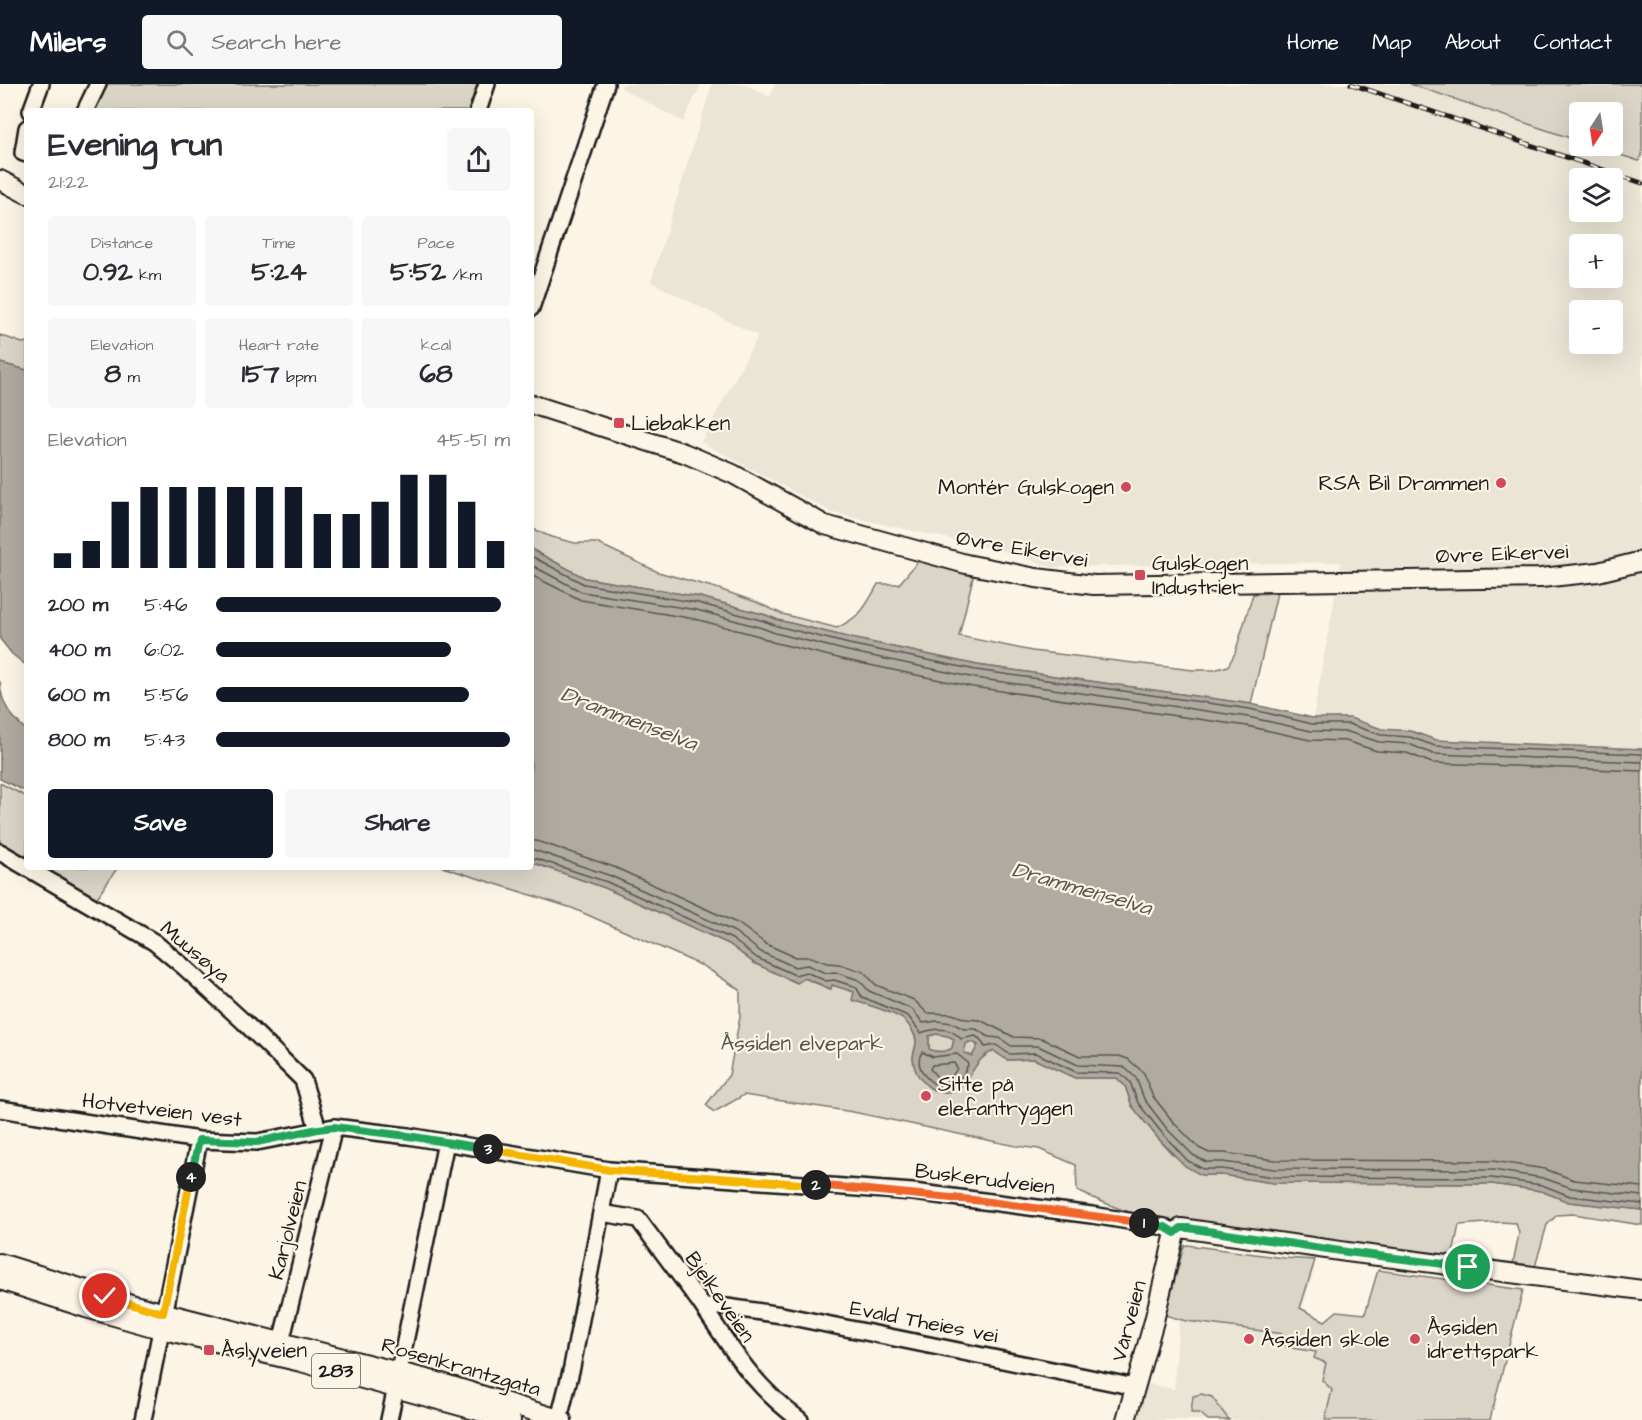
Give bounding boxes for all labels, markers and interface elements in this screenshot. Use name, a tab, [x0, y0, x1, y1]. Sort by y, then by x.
search box	[142, 15, 562, 69]
text: Milers	[30, 23, 106, 62]
icon: search	[163, 26, 196, 59]
text: Search here	[211, 27, 341, 58]
text: Home	[1287, 28, 1339, 57]
text: Map	[1372, 28, 1412, 57]
text: About	[1445, 28, 1501, 57]
text: Contact	[1534, 28, 1612, 57]
north arrow	[1569, 102, 1623, 156]
map controls	[1569, 102, 1623, 354]
text: Evening run	[48, 122, 222, 168]
button: share	[447, 128, 510, 191]
text: 21:22	[48, 168, 88, 196]
button: layers	[1569, 168, 1623, 222]
text: Distance	[91, 232, 153, 254]
text: Time	[262, 232, 296, 254]
text: Pace	[417, 232, 455, 254]
button: +	[1569, 234, 1623, 288]
text: 0.92	[83, 254, 133, 290]
text: 5:24	[251, 254, 307, 290]
text: 5:52	[390, 254, 446, 290]
text: km	[133, 264, 161, 286]
text: /km	[446, 264, 482, 286]
button: −	[1569, 300, 1623, 354]
text: Elevation	[91, 334, 153, 356]
text: Heart rate	[239, 334, 319, 356]
text: kcal	[421, 334, 451, 356]
text: 8	[104, 356, 121, 392]
text: 157	[242, 356, 279, 392]
text: 68	[419, 356, 453, 392]
text: m	[121, 366, 140, 388]
text: bpm	[279, 366, 316, 388]
place label: Liebakken	[631, 409, 730, 438]
marker: Liebakken	[612, 416, 626, 430]
text: Elevation	[48, 426, 127, 454]
text: 45–51 m	[436, 426, 510, 454]
place label: RSA Bil Drammen	[1318, 469, 1489, 498]
place label: Montér Gulskogen	[938, 473, 1114, 504]
marker: RSA Bil Drammen	[1494, 476, 1508, 490]
marker: Montér Gulskogen	[1119, 480, 1133, 494]
street label: Øvre Eikervei	[954, 523, 1090, 575]
street label: Øvre Eikervei	[1435, 537, 1569, 571]
place label: Gulskogen Industrier	[1152, 549, 1248, 602]
marker: Gulskogen Industrier	[1133, 568, 1147, 582]
text: 200 m	[48, 591, 108, 619]
text: 5:46	[144, 591, 188, 619]
text: 400 m	[48, 636, 110, 664]
text: 6:02	[144, 636, 184, 664]
water label: Drammenselva	[556, 679, 703, 760]
text: 600 m	[48, 681, 109, 709]
text: 5:56	[144, 681, 188, 709]
text: 800 m	[48, 726, 110, 754]
text: 5:43	[144, 726, 185, 754]
button: Save	[48, 789, 273, 858]
button: Share	[285, 789, 510, 858]
water label: Drammenselva	[1009, 854, 1157, 924]
street label: Muusøya	[153, 914, 236, 992]
park label: Åssiden elvepark	[721, 1029, 883, 1059]
place label: Sitte på elefantryggen	[938, 1070, 1073, 1125]
street label: Hotvetveien vest	[80, 1086, 244, 1134]
marker: Sitte på elefantryggen	[919, 1089, 933, 1103]
pin: 3	[473, 1134, 503, 1164]
text: 3	[484, 1138, 492, 1160]
street label: Buskerudveien	[913, 1156, 1057, 1202]
pin: 4	[176, 1162, 206, 1192]
text: 4	[186, 1166, 196, 1188]
pin: 2	[801, 1170, 831, 1200]
text: 2	[811, 1174, 821, 1196]
street label: Karjolveien	[262, 1177, 314, 1283]
pin: 1	[1129, 1208, 1159, 1238]
text: 1	[1143, 1212, 1145, 1234]
pin	[1442, 1241, 1493, 1292]
street label: Bjelkeveien	[678, 1246, 762, 1348]
icon: arrive	[1451, 1250, 1484, 1283]
pin	[79, 1270, 130, 1321]
street label: Vårveien	[1104, 1277, 1154, 1365]
icon: check	[88, 1279, 121, 1312]
street label: Evald Theies vei	[847, 1293, 1001, 1351]
place label: Åssiden idrettspark	[1427, 1313, 1538, 1367]
place label: Åssiden skole	[1261, 1325, 1390, 1354]
street label: Rosenkrantzgata	[377, 1330, 544, 1406]
marker: Åssiden skole	[1242, 1332, 1256, 1346]
marker: Åssiden idrettspark	[1408, 1332, 1422, 1346]
place label: Åslyveien	[221, 1336, 307, 1367]
marker: Åslyveien	[202, 1343, 216, 1357]
road number: 283	[312, 1354, 360, 1388]

